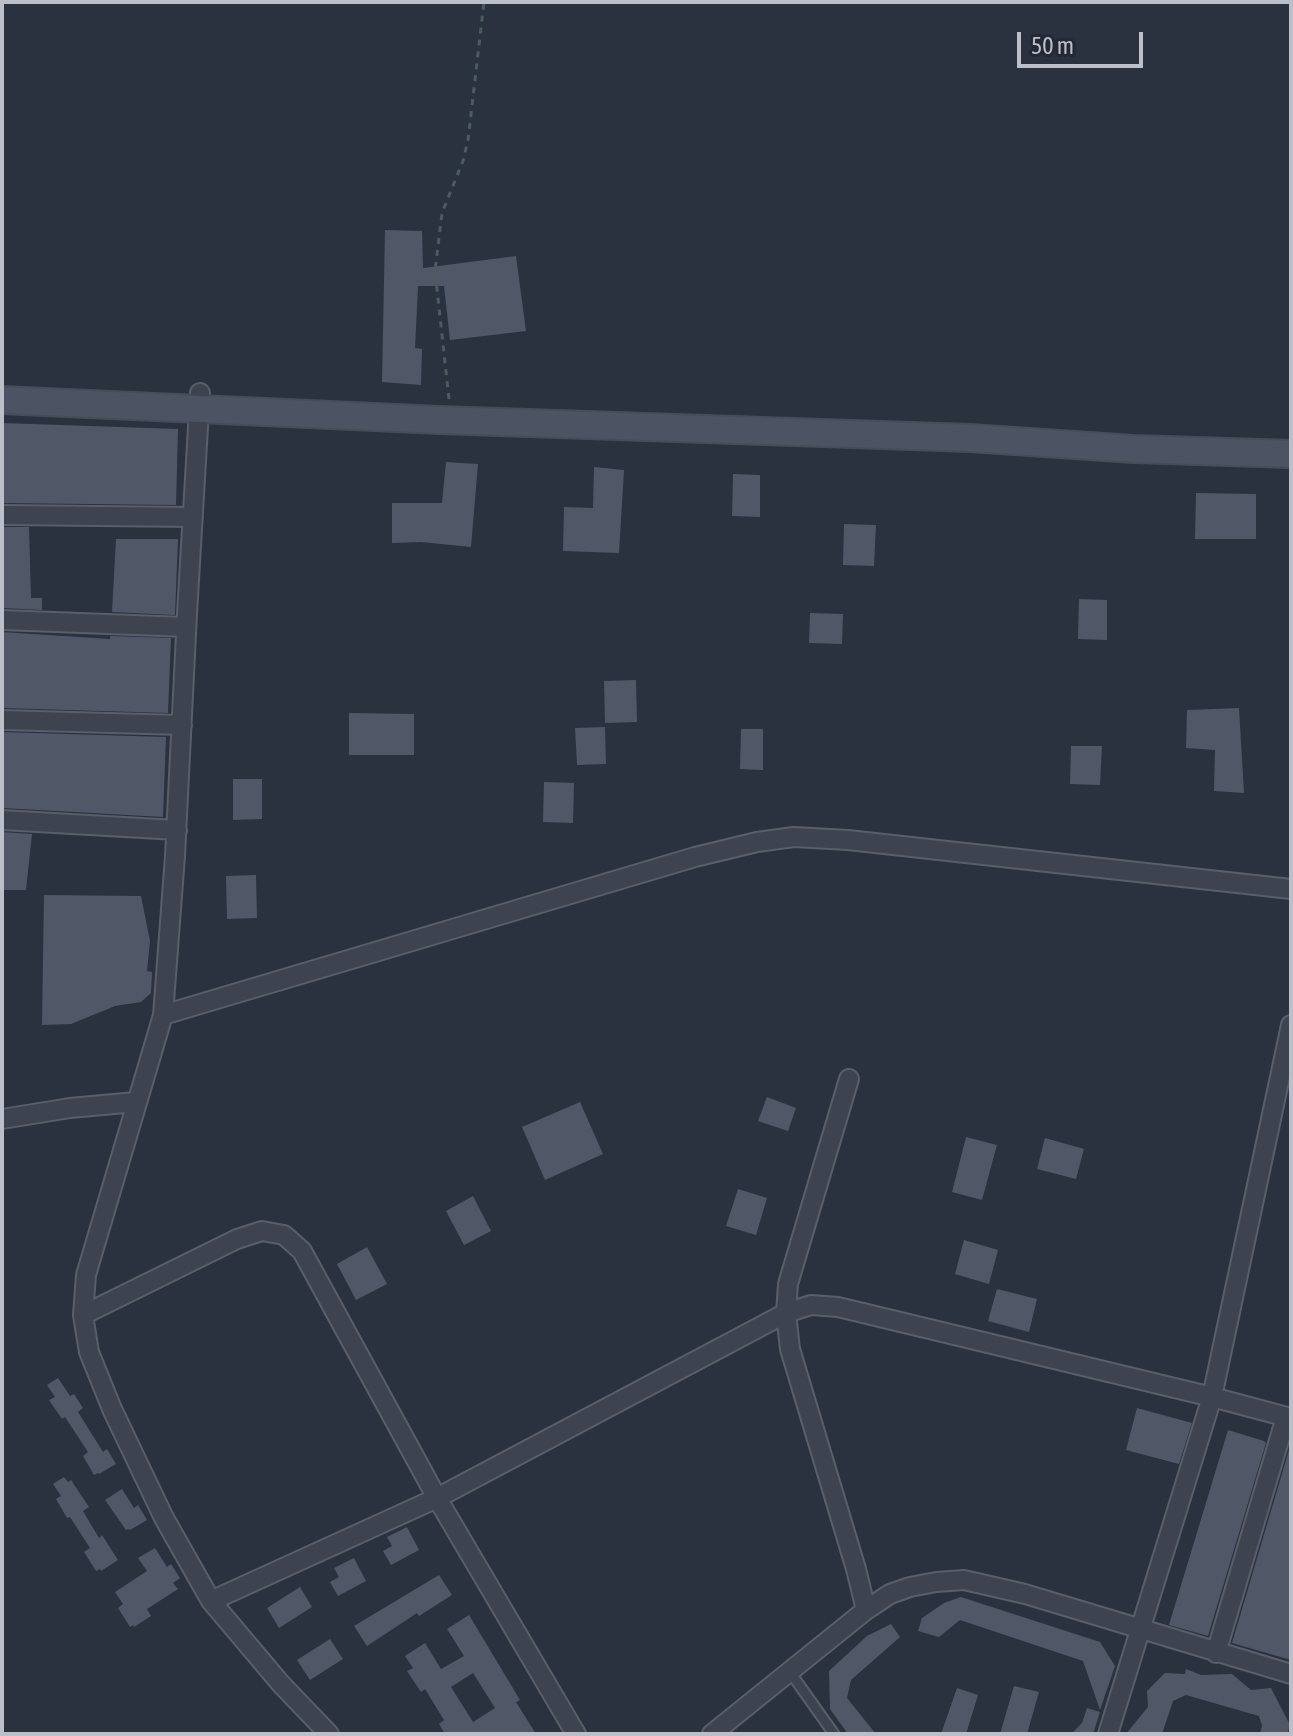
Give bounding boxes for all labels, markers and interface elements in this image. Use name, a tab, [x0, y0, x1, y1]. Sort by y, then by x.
scale bar	[1021, 16, 1147, 66]
text: 50 m	[1031, 32, 1074, 59]

